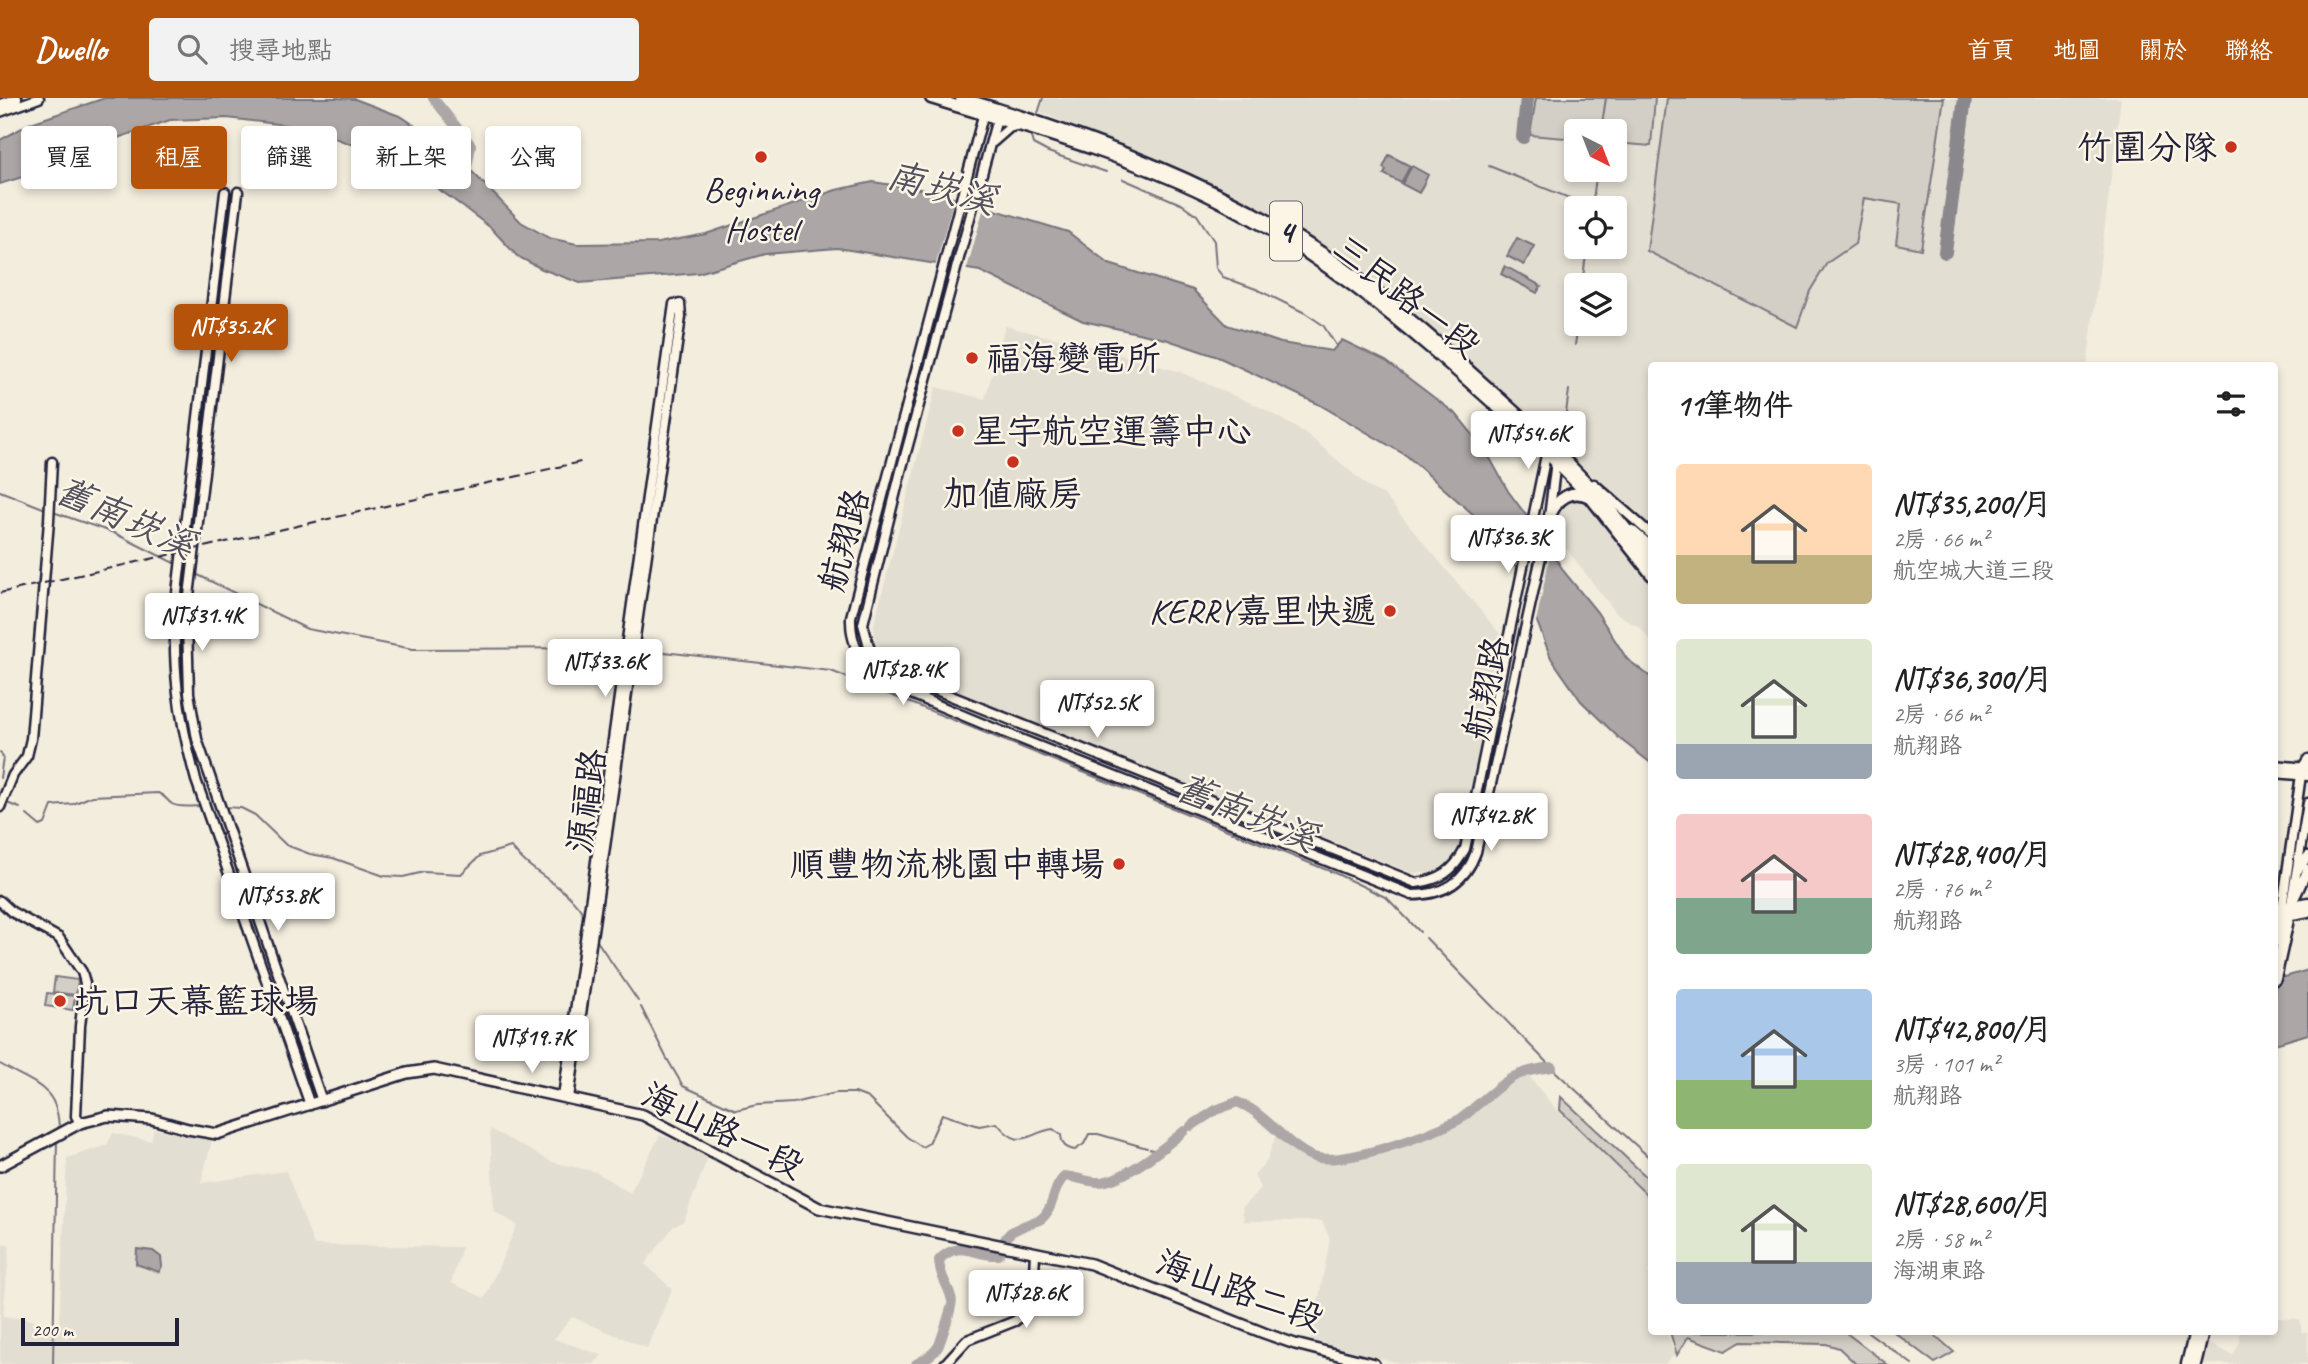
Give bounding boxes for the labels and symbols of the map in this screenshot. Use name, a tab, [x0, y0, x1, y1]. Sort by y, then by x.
north arrow	[1564, 119, 1628, 182]
place label: 竹圍分隊	[2077, 125, 2217, 170]
marker: 竹圍分隊	[2223, 139, 2239, 155]
marker: Beginning Hostel	[753, 149, 769, 165]
water label: 南崁溪	[882, 150, 1003, 225]
place label: Beginning Hostel	[704, 167, 821, 252]
road number: 4	[1270, 202, 1302, 260]
street label: 三民路一段	[1324, 225, 1490, 368]
pin: NT$35.2K	[159, 304, 303, 364]
place label: 福海變電所	[986, 336, 1161, 381]
marker: 福海變電所	[964, 350, 980, 366]
place label: 星宇航空運籌中心	[972, 409, 1252, 454]
pin: NT$54.6K	[1456, 412, 1600, 471]
marker: 星宇航空運籌中心	[950, 423, 966, 439]
marker: 加值廠房	[1005, 454, 1021, 470]
water label: 舊南崁溪	[49, 466, 205, 570]
place label: 加值廠房	[943, 472, 1083, 517]
street label: 航翔路	[809, 484, 880, 597]
pin: NT$36.3K	[1436, 516, 1580, 575]
place label: KERRY嘉里快遞	[1149, 589, 1376, 634]
pin: NT$31.4K	[130, 594, 274, 653]
marker: KERRY嘉里快遞	[1382, 603, 1398, 619]
street label: 航翔路	[1454, 632, 1519, 744]
pin: NT$33.6K	[533, 640, 677, 699]
pin: NT$28.4K	[831, 648, 975, 707]
pin: NT$52.5K	[1025, 680, 1169, 740]
street label: 源福路	[557, 746, 616, 856]
water label: 舊南崁溪	[1169, 763, 1326, 863]
pin: NT$42.8K	[1419, 794, 1563, 853]
place label: 順豐物流桃園中轉場	[790, 842, 1105, 887]
marker: 順豐物流桃園中轉場	[1111, 856, 1127, 872]
pin: NT$53.8K	[206, 874, 350, 933]
place label: 坑口天幕籃球場	[74, 979, 319, 1024]
marker: 坑口天幕籃球場	[52, 993, 68, 1009]
pin: NT$19.7K	[460, 1016, 604, 1075]
street label: 海山路一段	[634, 1072, 811, 1189]
street label: 海山路二段	[1150, 1239, 1330, 1342]
pin: NT$28.6K	[954, 1270, 1098, 1330]
scale bar	[21, 1315, 178, 1347]

